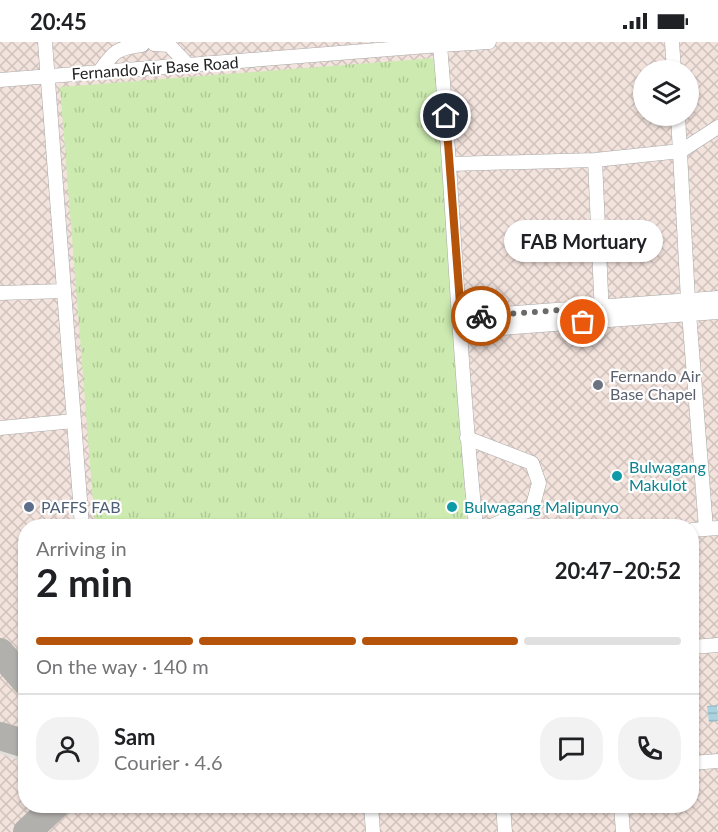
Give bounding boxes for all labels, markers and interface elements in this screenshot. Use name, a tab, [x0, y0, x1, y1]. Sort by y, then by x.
text: 20:45	[30, 8, 87, 35]
street label: Fernando Air Base Road	[71, 52, 239, 83]
map controls	[633, 60, 699, 126]
button: layers	[633, 60, 699, 126]
pin	[420, 90, 471, 141]
icon: home	[429, 99, 462, 132]
callout: FAB Mortuary	[504, 220, 662, 262]
text: FAB Mortuary	[520, 229, 647, 253]
courier	[451, 286, 511, 346]
pin	[557, 296, 608, 347]
icon: bike	[465, 300, 498, 333]
icon: bag	[566, 305, 599, 338]
place label: Fernando Air Base Chapel	[610, 366, 701, 403]
marker: Fernando Air Base Chapel	[591, 378, 605, 392]
place label: Bulwagang Makulot	[629, 457, 706, 494]
marker: Bulwagang Makulot	[610, 469, 624, 483]
place label: PAFFS FAB	[41, 497, 121, 516]
place label: Bulwagang Malipunyo	[464, 497, 619, 516]
marker: PAFFS FAB	[22, 500, 36, 514]
marker: Bulwagang Malipunyo	[445, 500, 459, 514]
text: Arriving in	[36, 536, 127, 560]
text: 20:47–20:52	[555, 557, 681, 584]
text: 2 min	[36, 559, 133, 605]
text: On the way · 140 m	[36, 654, 209, 678]
button: person	[36, 717, 99, 780]
button: chat	[540, 717, 603, 780]
button: phone	[618, 717, 681, 780]
text: Sam	[114, 723, 156, 750]
text: Courier · 4.6	[114, 750, 223, 774]

